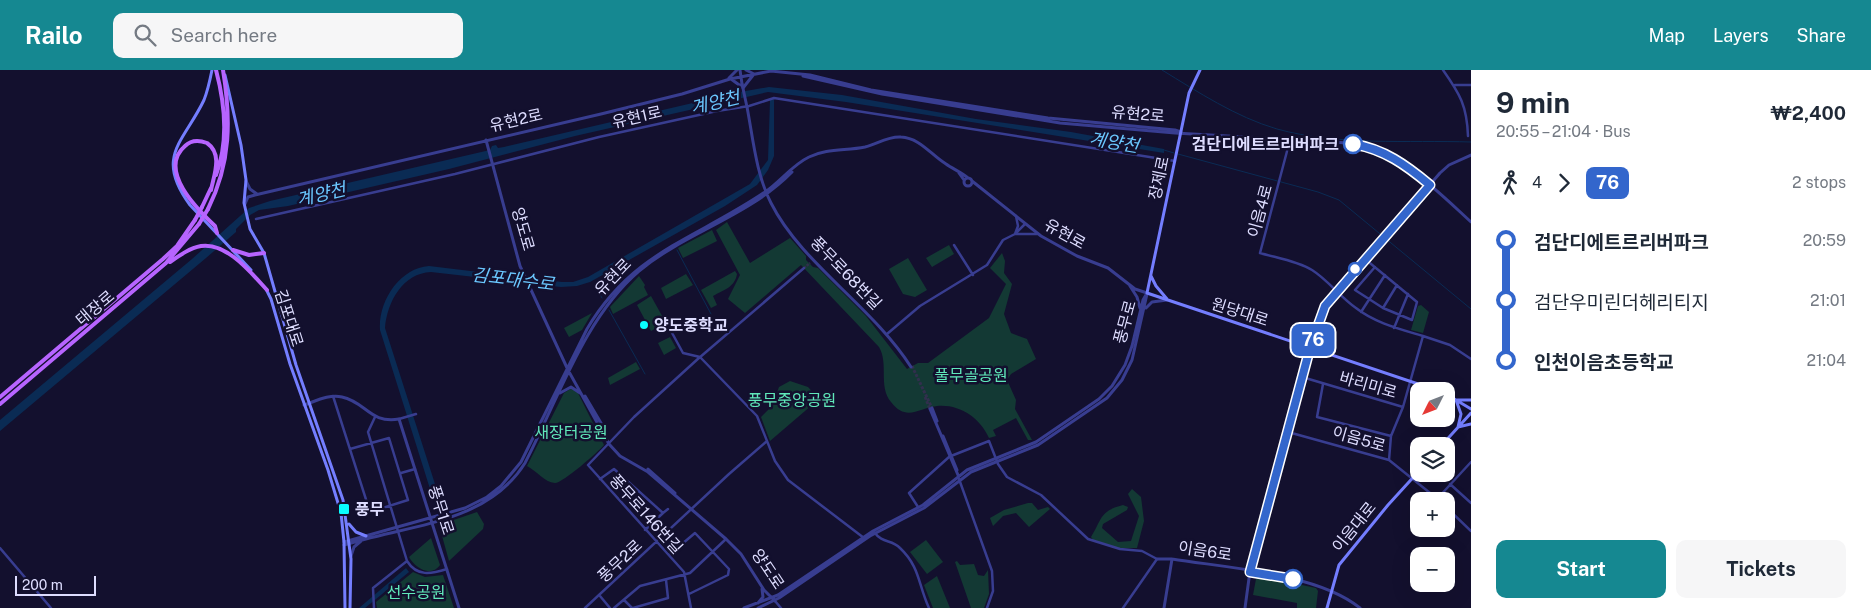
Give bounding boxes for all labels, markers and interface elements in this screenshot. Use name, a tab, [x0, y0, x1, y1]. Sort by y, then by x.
search box	[113, 13, 463, 58]
text: Railo	[25, 21, 83, 49]
icon: search	[131, 21, 159, 49]
text: Search here	[171, 24, 277, 46]
text: Map	[1649, 25, 1685, 46]
text: Layers	[1713, 25, 1769, 46]
text: Share	[1797, 25, 1846, 46]
water label: 계양천	[688, 86, 744, 118]
text: 9 min	[1496, 86, 1570, 119]
street label: 유현1로	[610, 102, 664, 132]
street label: 유현2로	[1110, 102, 1166, 126]
text: ₩2,400	[1771, 102, 1846, 124]
street label: 유현2로	[488, 105, 545, 135]
text: 20:55 – 21:04 · Bus	[1496, 122, 1631, 141]
water label: 계양천	[1088, 128, 1143, 157]
marker: 검단디에트르리버파크	[1343, 134, 1363, 154]
place label: 검단디에트르리버파크	[1192, 135, 1339, 154]
street label: 장제로	[1145, 154, 1173, 202]
icon: walk	[1496, 169, 1524, 197]
icon: forward	[1550, 169, 1578, 197]
text: 76	[1596, 172, 1619, 193]
text: 4	[1532, 173, 1542, 192]
text: 2 stops	[1792, 173, 1846, 192]
water label: 계양천	[294, 178, 350, 210]
street label: 이음4로	[1244, 182, 1276, 240]
street label: 양도로	[508, 205, 538, 253]
street label: 유현로	[1041, 215, 1089, 253]
text: 검단디에트르리버파크	[1534, 231, 1709, 253]
text: 20:59	[1803, 231, 1846, 250]
street label: 풍무로68번길	[807, 233, 885, 313]
street label: 유현로	[591, 254, 635, 299]
unlabelled marker	[1348, 262, 1362, 276]
water label: 김포대수로	[471, 264, 557, 295]
street label: 태장로	[72, 286, 118, 329]
street label: 김포대로	[271, 287, 307, 349]
text: 검단우미린더헤리티지	[1534, 291, 1709, 313]
text: 21:01	[1810, 291, 1846, 310]
street label: 원당대로	[1209, 294, 1271, 330]
street label: 풍무로	[1110, 298, 1140, 346]
place label: 양도중학교	[654, 316, 728, 335]
marker: 양도중학교	[638, 319, 650, 331]
line badge: 76	[1290, 324, 1336, 356]
text: 76	[1302, 329, 1325, 350]
text: 인천이음초등학교	[1534, 351, 1674, 373]
text: 21:04	[1807, 351, 1846, 370]
park label: 풀무골공원	[934, 366, 1008, 385]
street label: 바리미로	[1337, 368, 1399, 402]
north arrow	[1410, 382, 1455, 428]
map controls	[1410, 382, 1455, 592]
park label: 풍무중앙공원	[748, 391, 836, 410]
street label: 이음5로	[1330, 422, 1388, 456]
park label: 새장터공원	[534, 423, 608, 442]
button: layers	[1410, 437, 1455, 482]
street label: 풍무로146번길	[605, 470, 687, 558]
street label: 풍무1로	[424, 483, 458, 537]
button: +	[1410, 492, 1455, 537]
street label: 이음대로	[1328, 498, 1380, 556]
place label: 풍무	[355, 500, 384, 519]
marker: 풍무	[337, 502, 351, 516]
street label: 풍무2로	[594, 536, 646, 586]
street label: 이음6로	[1177, 537, 1233, 565]
button: Start	[1496, 540, 1666, 598]
button: Tickets	[1676, 540, 1846, 598]
street label: 양도로	[748, 545, 788, 593]
button: −	[1410, 547, 1455, 592]
unlabelled marker	[1283, 569, 1303, 589]
scale bar	[15, 573, 96, 596]
text: 200 m	[22, 577, 63, 593]
park label: 선수공원	[387, 583, 445, 602]

